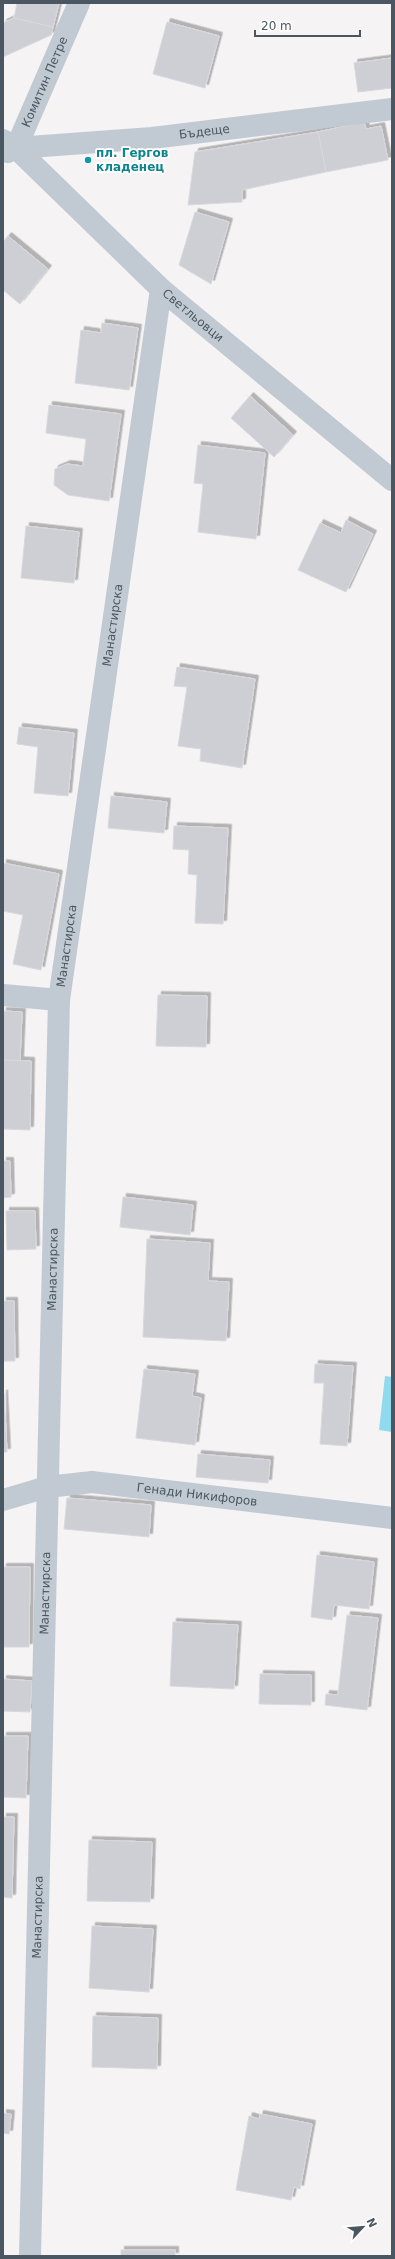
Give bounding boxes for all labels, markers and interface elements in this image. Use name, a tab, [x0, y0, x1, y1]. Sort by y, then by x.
scale bar	[255, 12, 360, 38]
text: 20 m	[261, 19, 292, 33]
street label: Комитин Петре	[19, 34, 71, 130]
street label: Бъдеще	[178, 122, 231, 142]
place label: пл. Гергов кладенец	[96, 146, 169, 174]
marker: пл. Гергов кладенец	[83, 155, 93, 165]
street label: Светльовци	[160, 286, 226, 345]
street label: Манастирска	[100, 583, 126, 667]
street label: Манастирска	[54, 904, 80, 988]
street label: Манастирска	[45, 1228, 61, 1311]
street label: Генади Никифоров	[136, 1480, 258, 1509]
street label: Манастирска	[37, 1551, 53, 1635]
street label: Манастирска	[30, 1875, 46, 1959]
north arrow	[343, 2207, 383, 2247]
text: N	[364, 2216, 379, 2230]

